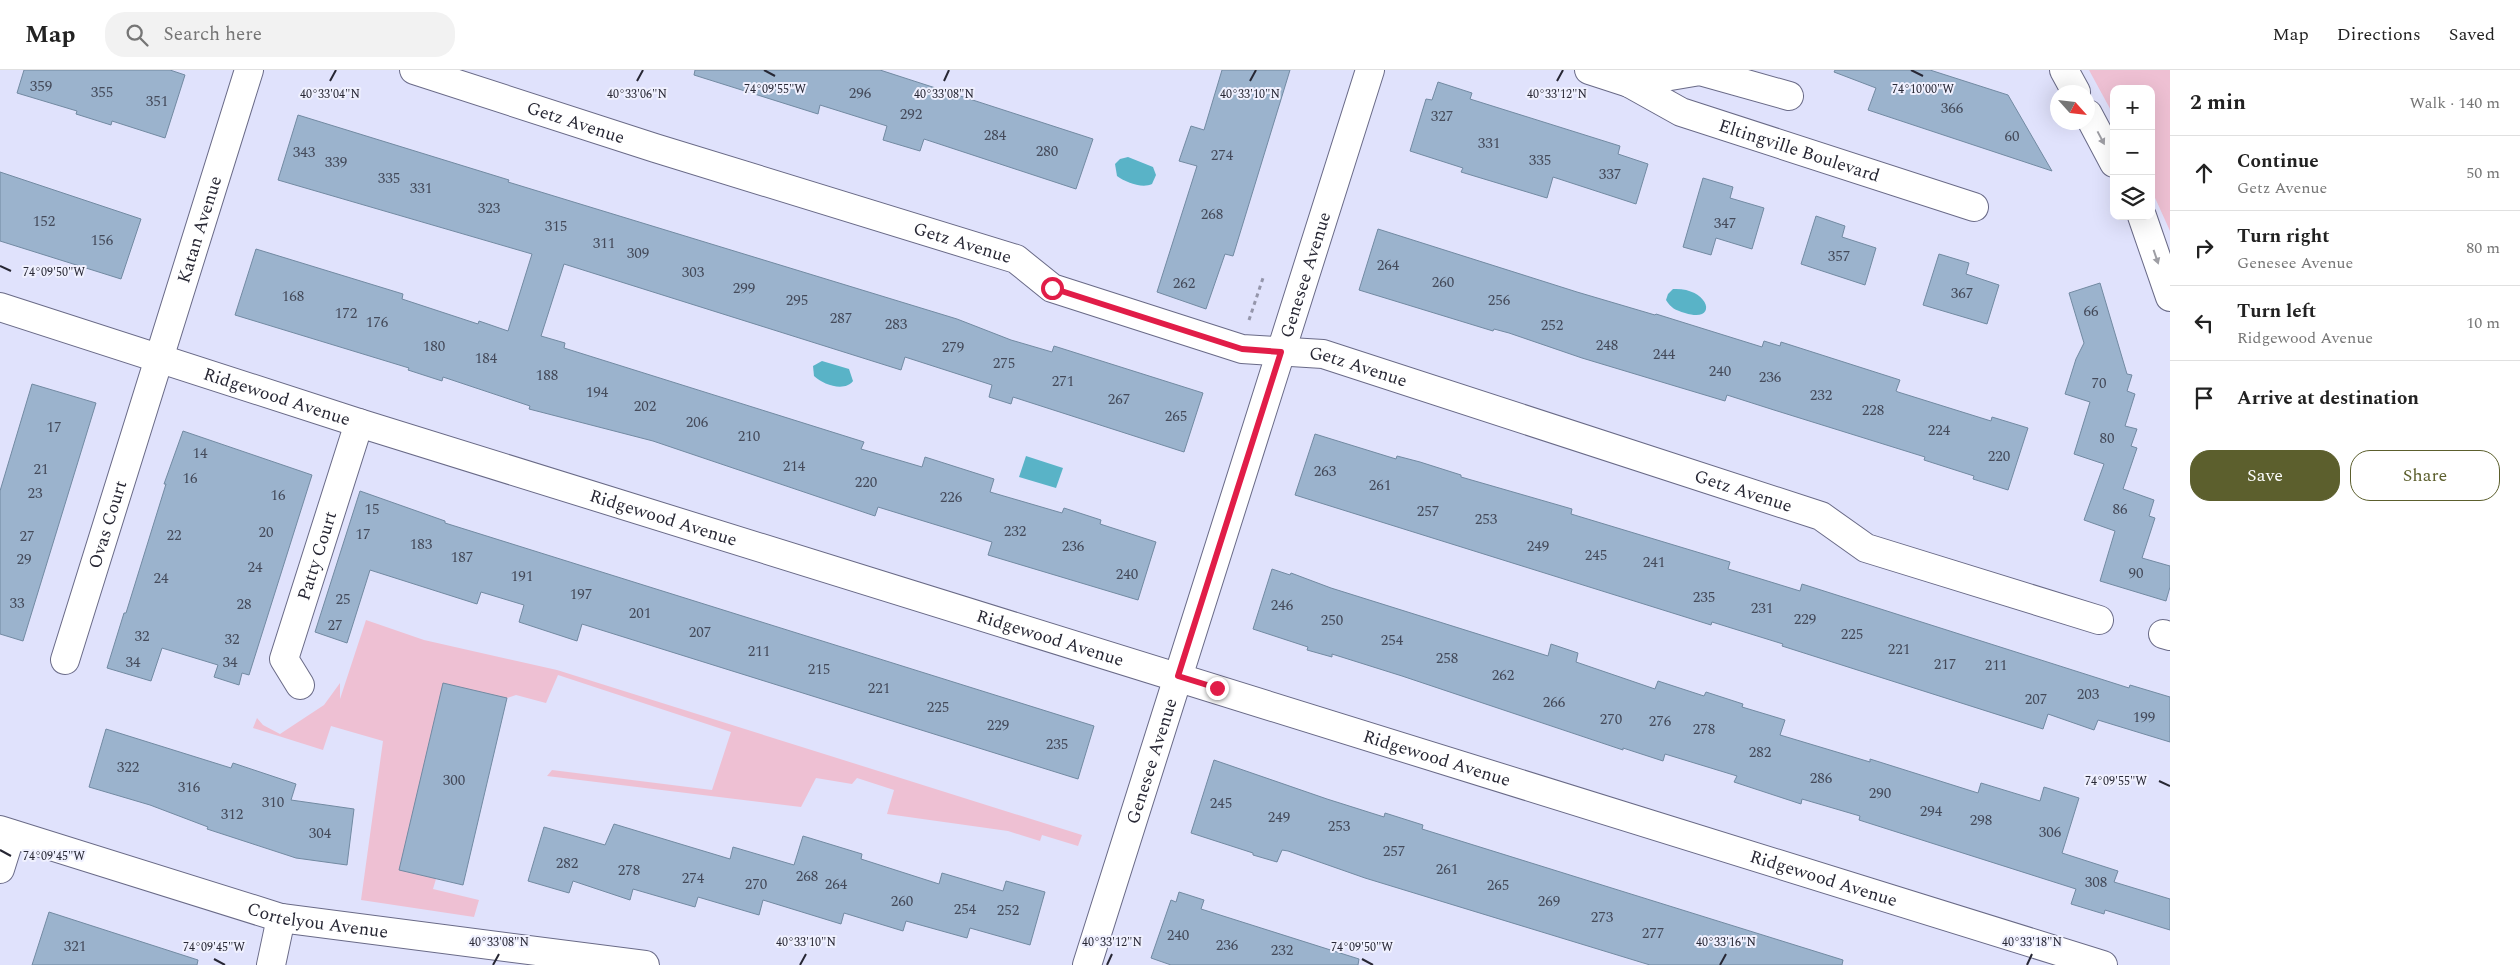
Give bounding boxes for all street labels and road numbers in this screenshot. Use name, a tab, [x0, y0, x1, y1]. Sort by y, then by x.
street label: Getz Avenue	[523, 94, 628, 151]
street label: Eltingville Boulevard	[1715, 112, 1883, 189]
street label: Katan Avenue	[170, 172, 229, 286]
street label: Genesee Avenue	[1273, 208, 1338, 341]
street label: Getz Avenue	[910, 215, 1015, 270]
street label: Getz Avenue	[1308, 340, 1411, 394]
street label: Ridgewood Avenue	[200, 360, 354, 433]
street label: Getz Avenue	[1691, 462, 1796, 519]
street label: Ovas Court	[81, 477, 134, 572]
street label: Ridgewood Avenue	[586, 482, 741, 553]
street label: Patty Court	[290, 508, 344, 604]
street label: Ridgewood Avenue	[973, 602, 1127, 673]
street label: Genesee Avenue	[1119, 694, 1184, 827]
street label: Ridgewood Avenue	[1360, 722, 1514, 794]
street label: Ridgewood Avenue	[1746, 843, 1901, 914]
street label: Cortelyou Avenue	[244, 895, 390, 945]

